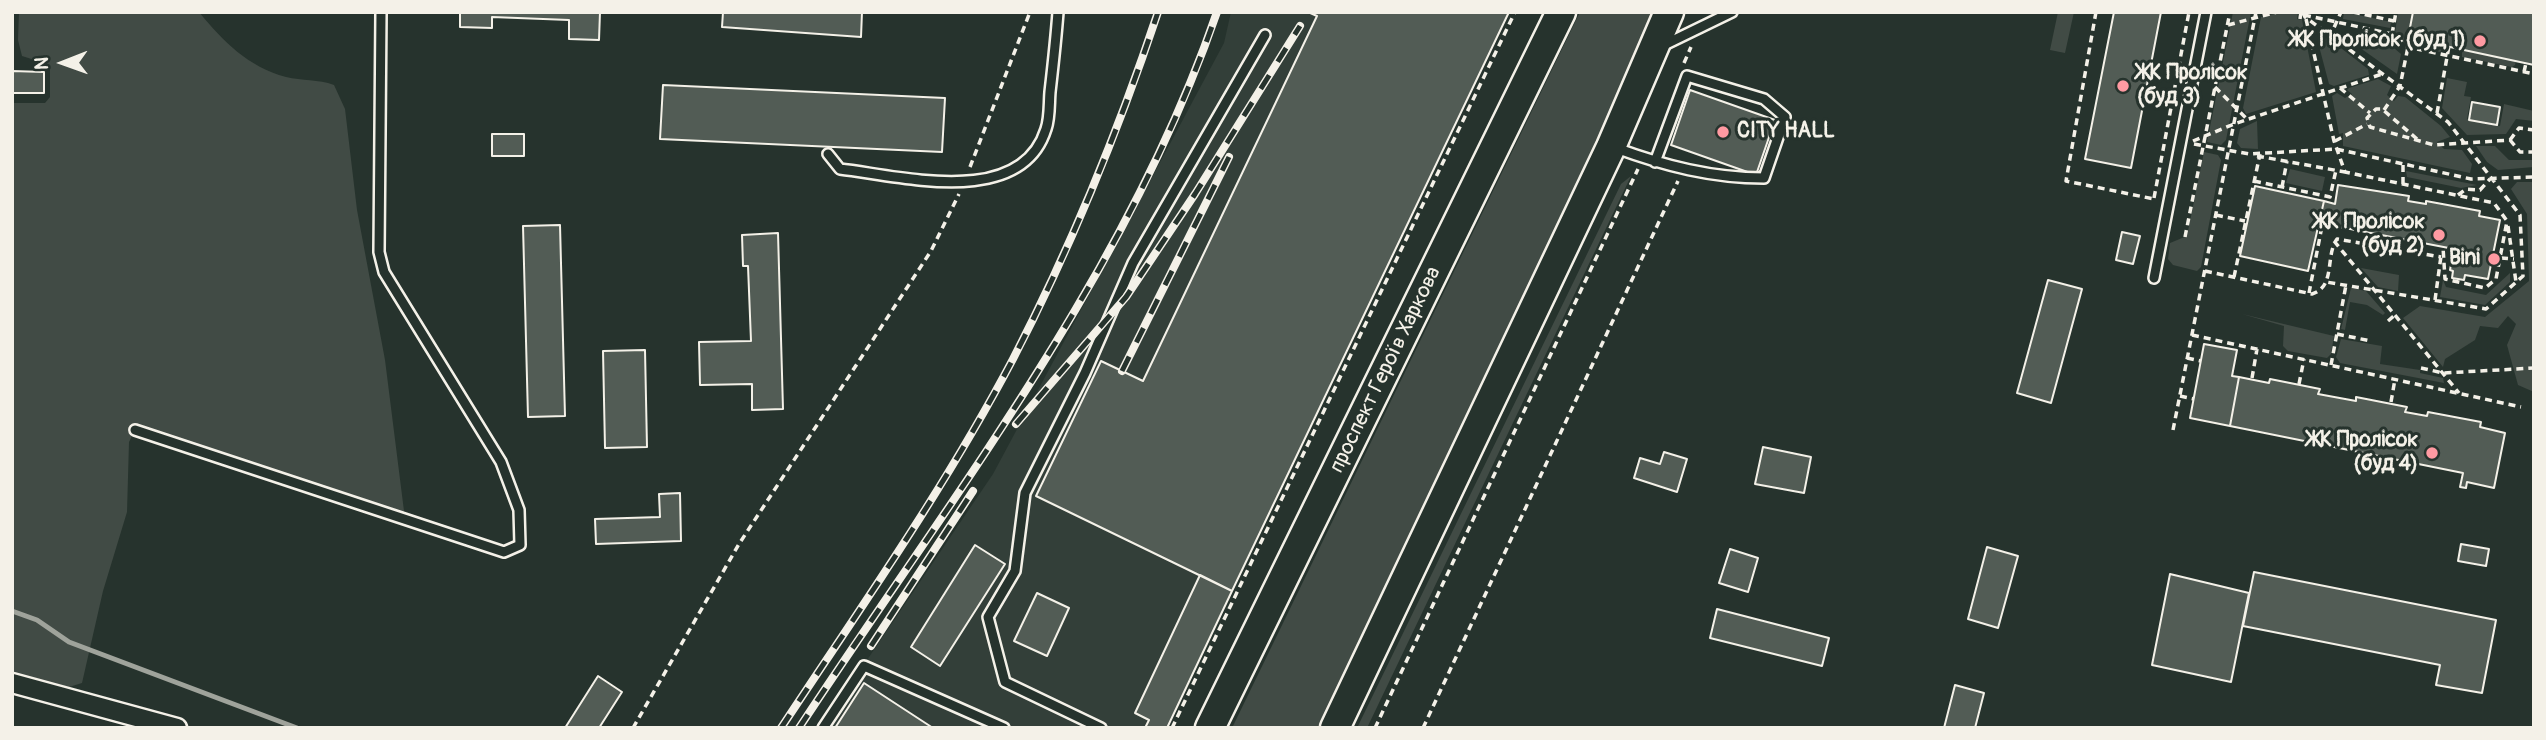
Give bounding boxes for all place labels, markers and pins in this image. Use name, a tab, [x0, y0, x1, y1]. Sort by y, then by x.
place label: ЖК Пролісок (буд 1)	[2290, 28, 2466, 54]
marker: ЖК Пролісок (буд 1)	[2472, 33, 2488, 49]
place label: ЖК Пролісок (буд 3)	[2137, 61, 2248, 111]
marker: ЖК Пролісок (буд 3)	[2115, 78, 2131, 94]
place label: CITY HALL	[1737, 119, 1835, 145]
marker: CITY HALL	[1715, 124, 1731, 140]
place label: ЖК Пролісок (буд 2)	[2314, 210, 2425, 260]
marker: ЖК Пролісок (буд 2)	[2431, 227, 2447, 243]
place label: Bini	[2449, 246, 2480, 272]
marker: Bini	[2486, 251, 2502, 267]
place label: ЖК Пролісок (буд 4)	[2307, 428, 2418, 478]
marker: ЖК Пролісок (буд 4)	[2424, 445, 2440, 461]

